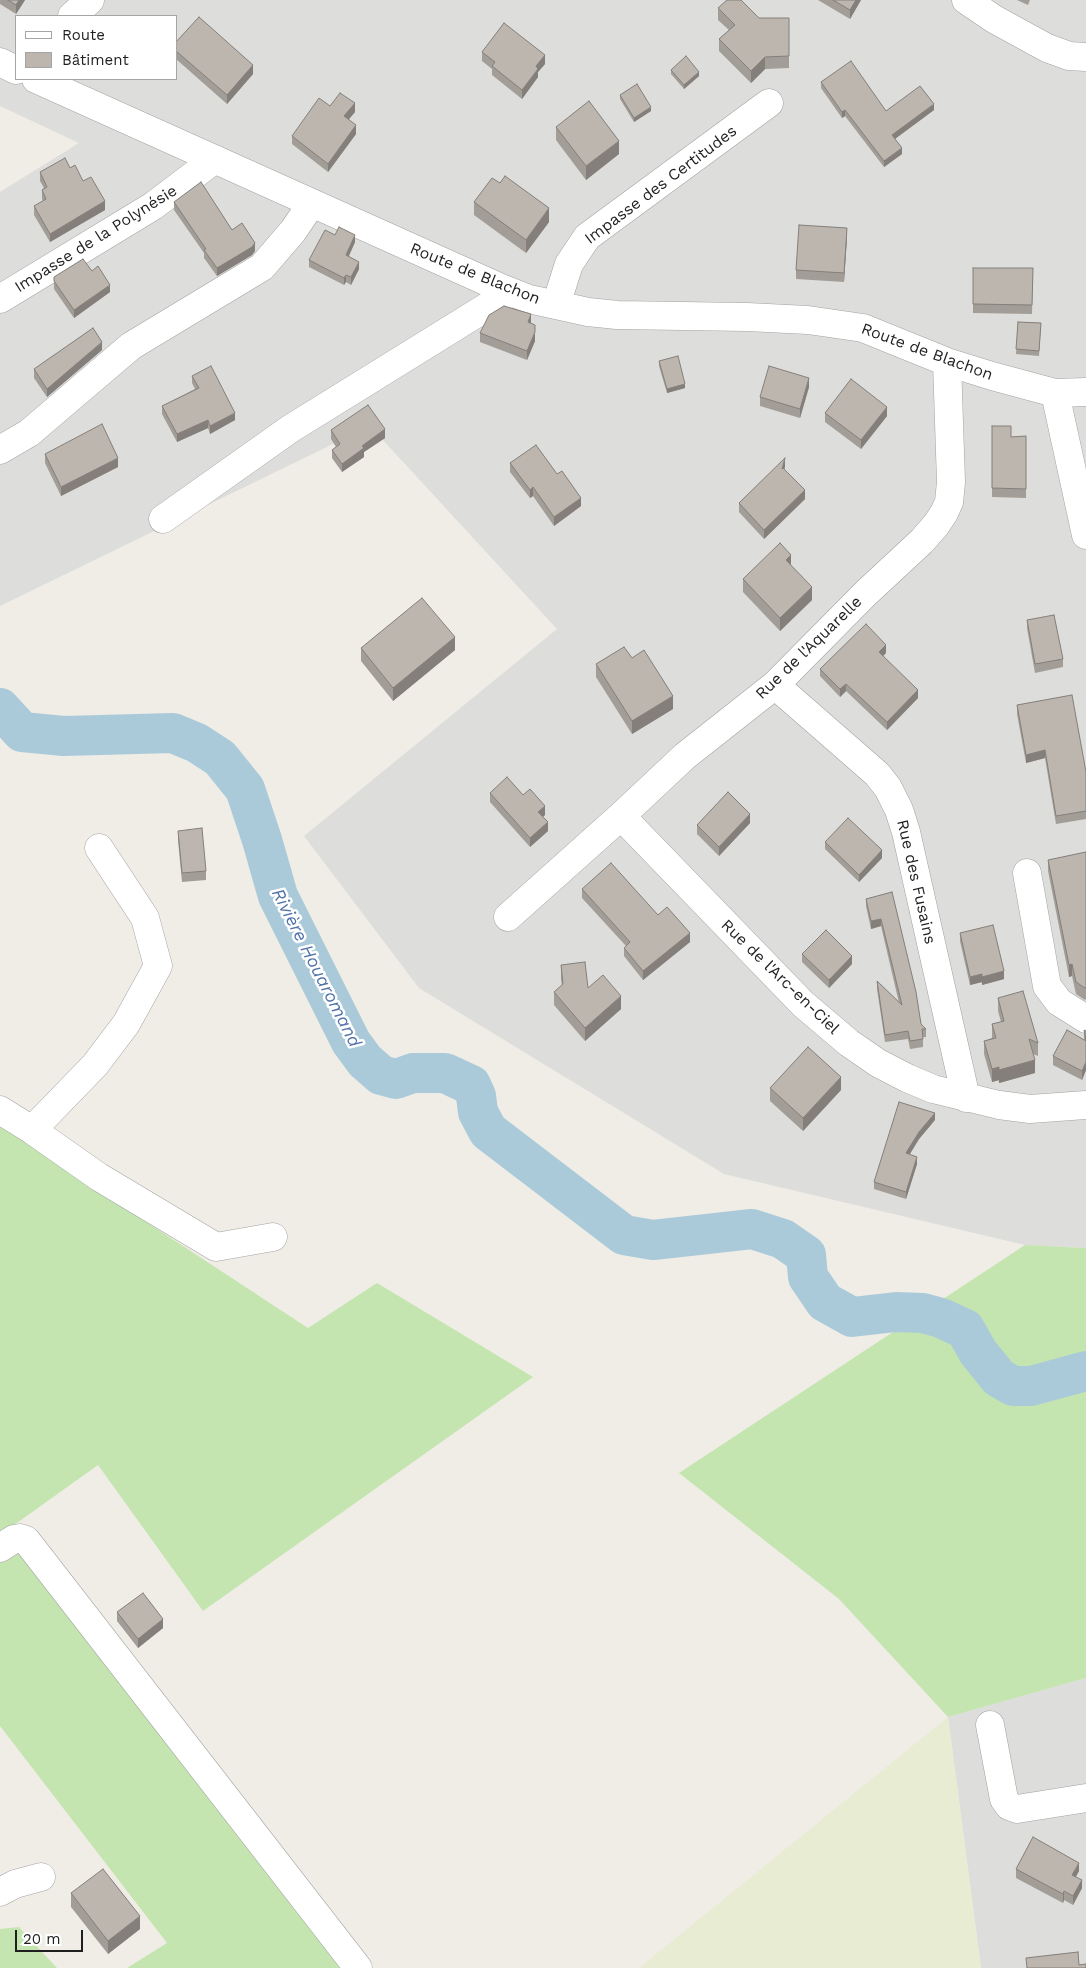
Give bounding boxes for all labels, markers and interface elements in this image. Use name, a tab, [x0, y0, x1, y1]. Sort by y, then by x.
legend	[15, 15, 178, 80]
text: Route	[62, 26, 105, 44]
text: Bâtiment	[62, 51, 129, 69]
street label: Impasse des Certitudes	[581, 122, 741, 248]
street label: Impasse de la Polynésie	[11, 181, 181, 297]
street label: Route de Blachon	[407, 239, 543, 309]
street label: Route de Blachon	[859, 319, 995, 385]
street label: Rue de l'Aquarelle	[752, 592, 866, 704]
street label: Rue des Fusains	[892, 818, 940, 946]
water label: Rivière Houaromand	[267, 885, 365, 1051]
street label: Rue de l'Arc-en-Ciel	[717, 916, 843, 1038]
scale bar	[18, 1920, 85, 1952]
text: 20 m	[23, 1930, 61, 1948]

